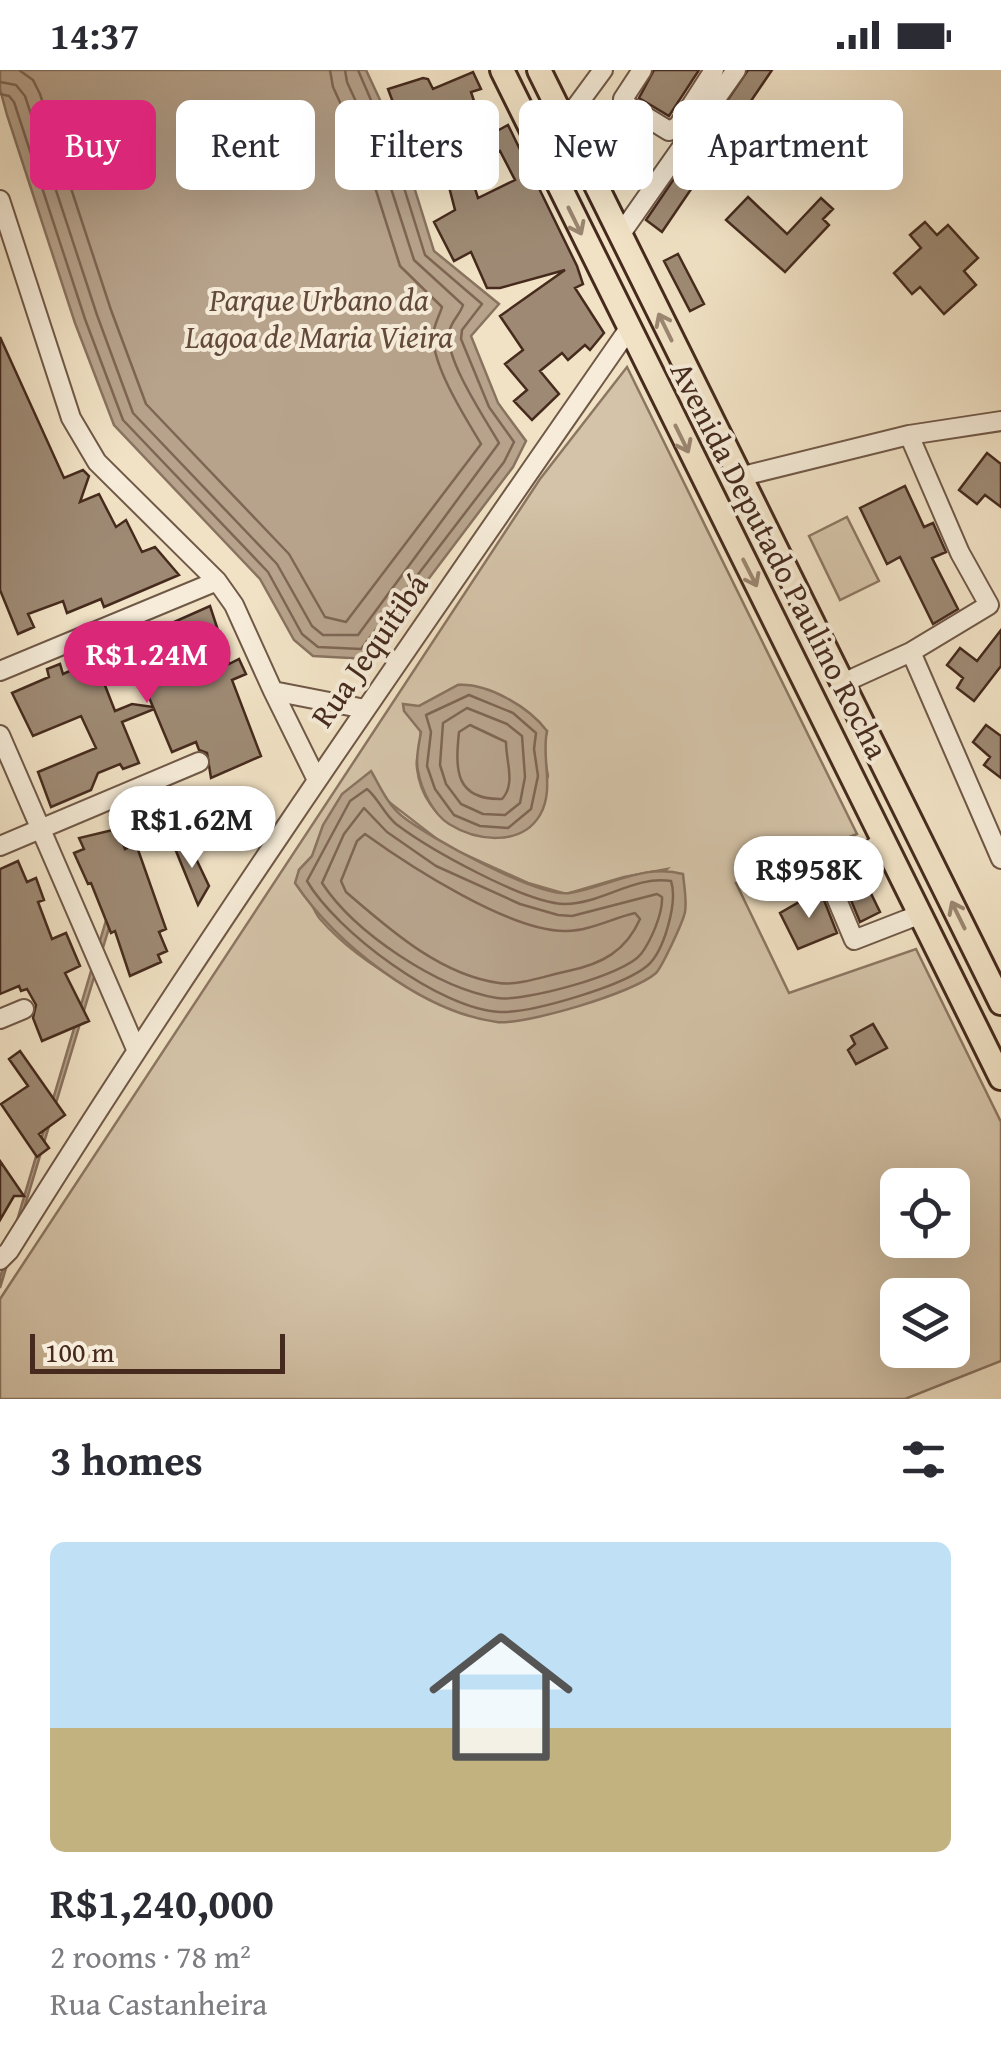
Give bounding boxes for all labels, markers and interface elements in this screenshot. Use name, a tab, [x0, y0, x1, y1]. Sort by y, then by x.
text: 14:37	[50, 7, 140, 63]
chip: Buy	[30, 100, 156, 190]
chip: Rent	[176, 100, 315, 190]
chip: Filters	[335, 100, 499, 190]
chip: New	[519, 100, 653, 190]
chip: Apartment	[673, 100, 903, 190]
one-way arrow	[567, 205, 586, 235]
park label: Parque Urbano da Lagoa de Maria Vieira	[184, 276, 453, 360]
one-way arrow	[655, 313, 674, 343]
street label: Avenida Deputado Paulino Rocha	[659, 353, 901, 767]
one-way arrow	[673, 424, 692, 453]
one-way arrow	[741, 557, 760, 587]
street label: Rua Jequitibá	[299, 564, 439, 736]
pin: R$1.24M	[55, 621, 239, 706]
text: R$1.24M	[86, 630, 208, 677]
pin: R$1.62M	[100, 786, 284, 871]
text: R$1.62M	[131, 795, 253, 842]
pin: R$958K	[728, 836, 890, 921]
text: R$958K	[756, 845, 862, 892]
one-way arrow	[948, 901, 967, 931]
map controls	[880, 1168, 970, 1368]
button: locate	[880, 1168, 970, 1258]
button: layers	[880, 1278, 970, 1368]
scale bar	[30, 1329, 285, 1374]
text: 100 m	[45, 1331, 114, 1372]
text: 3 homes	[50, 1429, 203, 1490]
icon: filters	[896, 1432, 951, 1487]
icon: home	[411, 1607, 591, 1787]
text: R$1,240,000	[50, 1872, 274, 1933]
text: 2 rooms · 78 m²	[50, 1933, 251, 1980]
text: Rua Castanheira	[50, 1980, 267, 2027]

